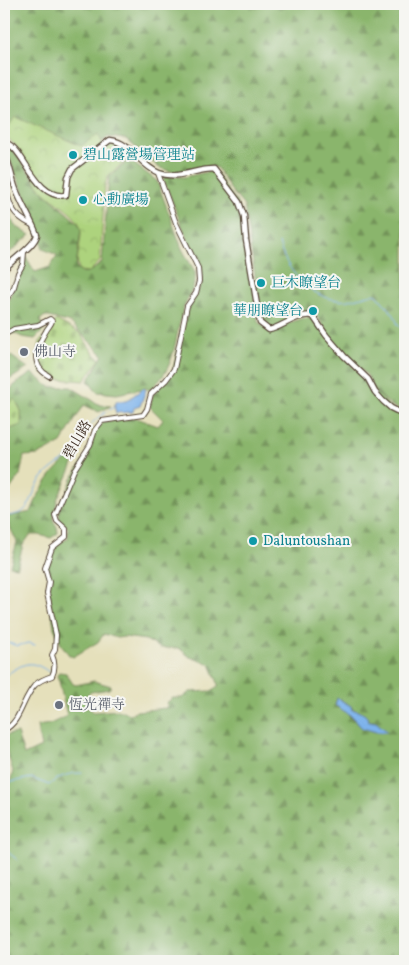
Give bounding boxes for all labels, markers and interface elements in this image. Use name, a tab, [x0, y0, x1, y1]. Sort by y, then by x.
place label: 碧山露營場管理站	[83, 146, 195, 165]
marker: 碧山露營場管理站	[67, 149, 79, 161]
place label: 心動廣場	[93, 191, 149, 210]
marker: 心動廣場	[77, 194, 89, 206]
place label: 巨木瞭望台	[271, 274, 341, 293]
marker: 巨木瞭望台	[255, 277, 267, 289]
place label: 華朋瞭望台	[233, 302, 303, 321]
marker: 華朋瞭望台	[307, 305, 319, 317]
place label: 佛山寺	[34, 343, 76, 362]
marker: 佛山寺	[18, 346, 30, 358]
street label: 碧山路	[59, 417, 97, 463]
place label: Daluntoushan	[263, 532, 350, 551]
marker: Daluntoushan	[247, 535, 259, 547]
place label: 恆光禪寺	[69, 696, 125, 715]
marker: 恆光禪寺	[53, 699, 65, 711]

